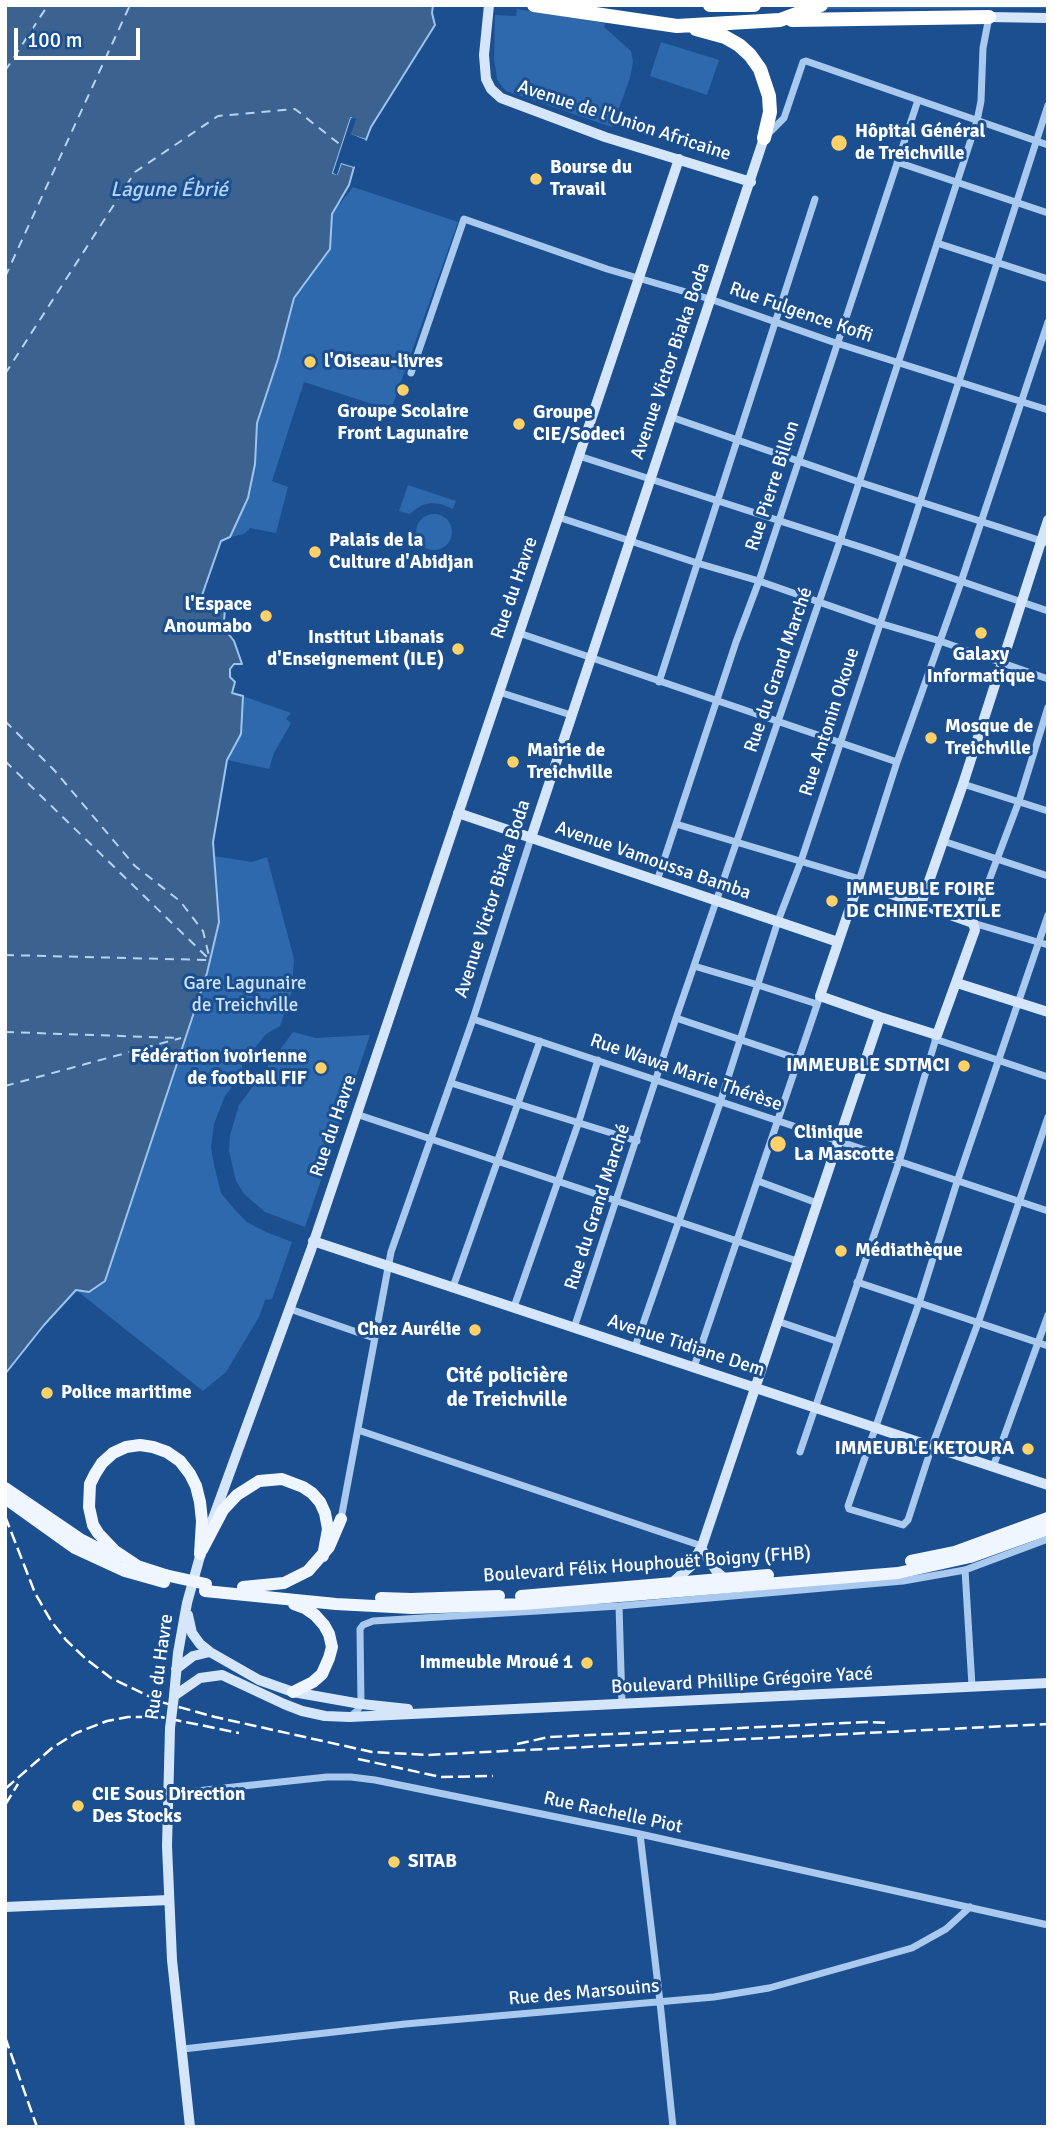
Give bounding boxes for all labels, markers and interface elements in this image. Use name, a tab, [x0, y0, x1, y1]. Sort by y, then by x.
scale bar	[18, 14, 144, 58]
text: 100 m	[27, 27, 82, 53]
street label: Avenue de l'Union Africaine	[514, 76, 734, 166]
place label: Hôpital Général de Treichville	[855, 121, 985, 165]
marker: Hôpital Général de Treichville	[829, 133, 849, 153]
place label: Bourse du Travail	[550, 157, 632, 201]
marker: Bourse du Travail	[528, 171, 544, 187]
water label: Lagune Ébrié	[110, 177, 228, 203]
street label: Avenue Victor Biaka Boda	[627, 259, 715, 463]
street label: Rue Fulgence Koffi	[726, 278, 876, 348]
place label: l'Oiseau-livres	[324, 351, 443, 373]
marker: l'Oiseau-livres	[302, 354, 318, 370]
marker: Groupe Scolaire Front Lagunaire	[395, 382, 411, 398]
place label: Groupe Scolaire Front Lagunaire	[337, 401, 469, 445]
place label: Groupe CIE/Sodeci	[533, 402, 625, 446]
marker: Groupe CIE/Sodeci	[511, 416, 527, 432]
street label: Rue Pierre Billon	[741, 418, 805, 554]
place label: Palais de la Culture d'Abidjan	[329, 530, 474, 574]
street label: Rue du Havre	[487, 534, 543, 642]
marker: Palais de la Culture d'Abidjan	[307, 544, 323, 560]
street label: Rue du Grand Marché	[740, 584, 818, 756]
place label: l'Espace Anoumabo	[164, 594, 252, 638]
marker: l'Espace Anoumabo	[258, 608, 274, 624]
marker: Galaxy Informatique	[973, 625, 989, 641]
place label: Institut Libanais d'Enseignement (ILE)	[267, 627, 444, 671]
marker: Institut Libanais d'Enseignement (ILE)	[450, 641, 466, 657]
place label: Galaxy Informatique	[927, 644, 1035, 688]
street label: Rue Antonin Okoue	[795, 645, 865, 799]
place label: Mosque de Treichville	[945, 716, 1033, 760]
marker: Mosque de Treichville	[923, 730, 939, 746]
place label: Mairie de Treichville	[527, 740, 613, 784]
marker: Mairie de Treichville	[505, 754, 521, 770]
street label: Avenue Victor Biaka Boda	[450, 797, 536, 1001]
street label: Avenue Vamoussa Bamba	[552, 817, 754, 905]
place label: IMMEUBLE FOIRE DE CHINE TEXTILE	[846, 879, 1001, 923]
marker: IMMEUBLE FOIRE DE CHINE TEXTILE	[824, 893, 840, 909]
park label: Gare Lagunaire de Treichville	[183, 973, 307, 1017]
street label: Rue Wawa Marie Thérèse	[587, 1029, 785, 1117]
place label: Fédération ivoirienne de football FIF	[131, 1046, 307, 1090]
place label: IMMEUBLE SDTMCI	[786, 1055, 950, 1077]
marker: IMMEUBLE SDTMCI	[956, 1058, 972, 1074]
marker: Fédération ivoirienne de football FIF	[313, 1060, 329, 1076]
street label: Rue du Havre	[306, 1072, 362, 1180]
street label: Rue du Grand Marché	[560, 1121, 636, 1293]
place label: Clinique La Mascotte	[794, 1122, 894, 1166]
marker: Clinique La Mascotte	[768, 1134, 788, 1154]
place label: Médiathèque	[855, 1240, 963, 1262]
marker: Médiathèque	[833, 1243, 849, 1259]
street label: Avenue Tidiane Dem	[605, 1310, 767, 1382]
place label: Chez Aurélie	[357, 1319, 461, 1341]
marker: Chez Aurélie	[467, 1322, 483, 1338]
district label: Cité policière de Treichville	[446, 1363, 568, 1413]
place label: Police maritime	[61, 1382, 192, 1404]
marker: Police maritime	[39, 1385, 55, 1401]
place label: IMMEUBLE KETOURA	[835, 1438, 1014, 1460]
marker: IMMEUBLE KETOURA	[1020, 1441, 1036, 1457]
street label: Boulevard Félix Houphouët Boigny (FHB)	[482, 1542, 812, 1588]
street label: Rue du Havre	[141, 1613, 179, 1721]
place label: Immeuble Mroué 1	[420, 1652, 573, 1674]
marker: Immeuble Mroué 1	[579, 1655, 595, 1671]
street label: Boulevard Phillipe Grégoire Yacé	[611, 1663, 873, 1699]
place label: CIE Sous Direction Des Stocks	[92, 1784, 245, 1828]
street label: Rue Rachelle Piot	[541, 1787, 685, 1839]
marker: CIE Sous Direction Des Stocks	[70, 1798, 86, 1814]
place label: SITAB	[408, 1851, 457, 1873]
marker: SITAB	[386, 1854, 402, 1870]
street label: Rue des Marsouins	[508, 1975, 660, 2011]

